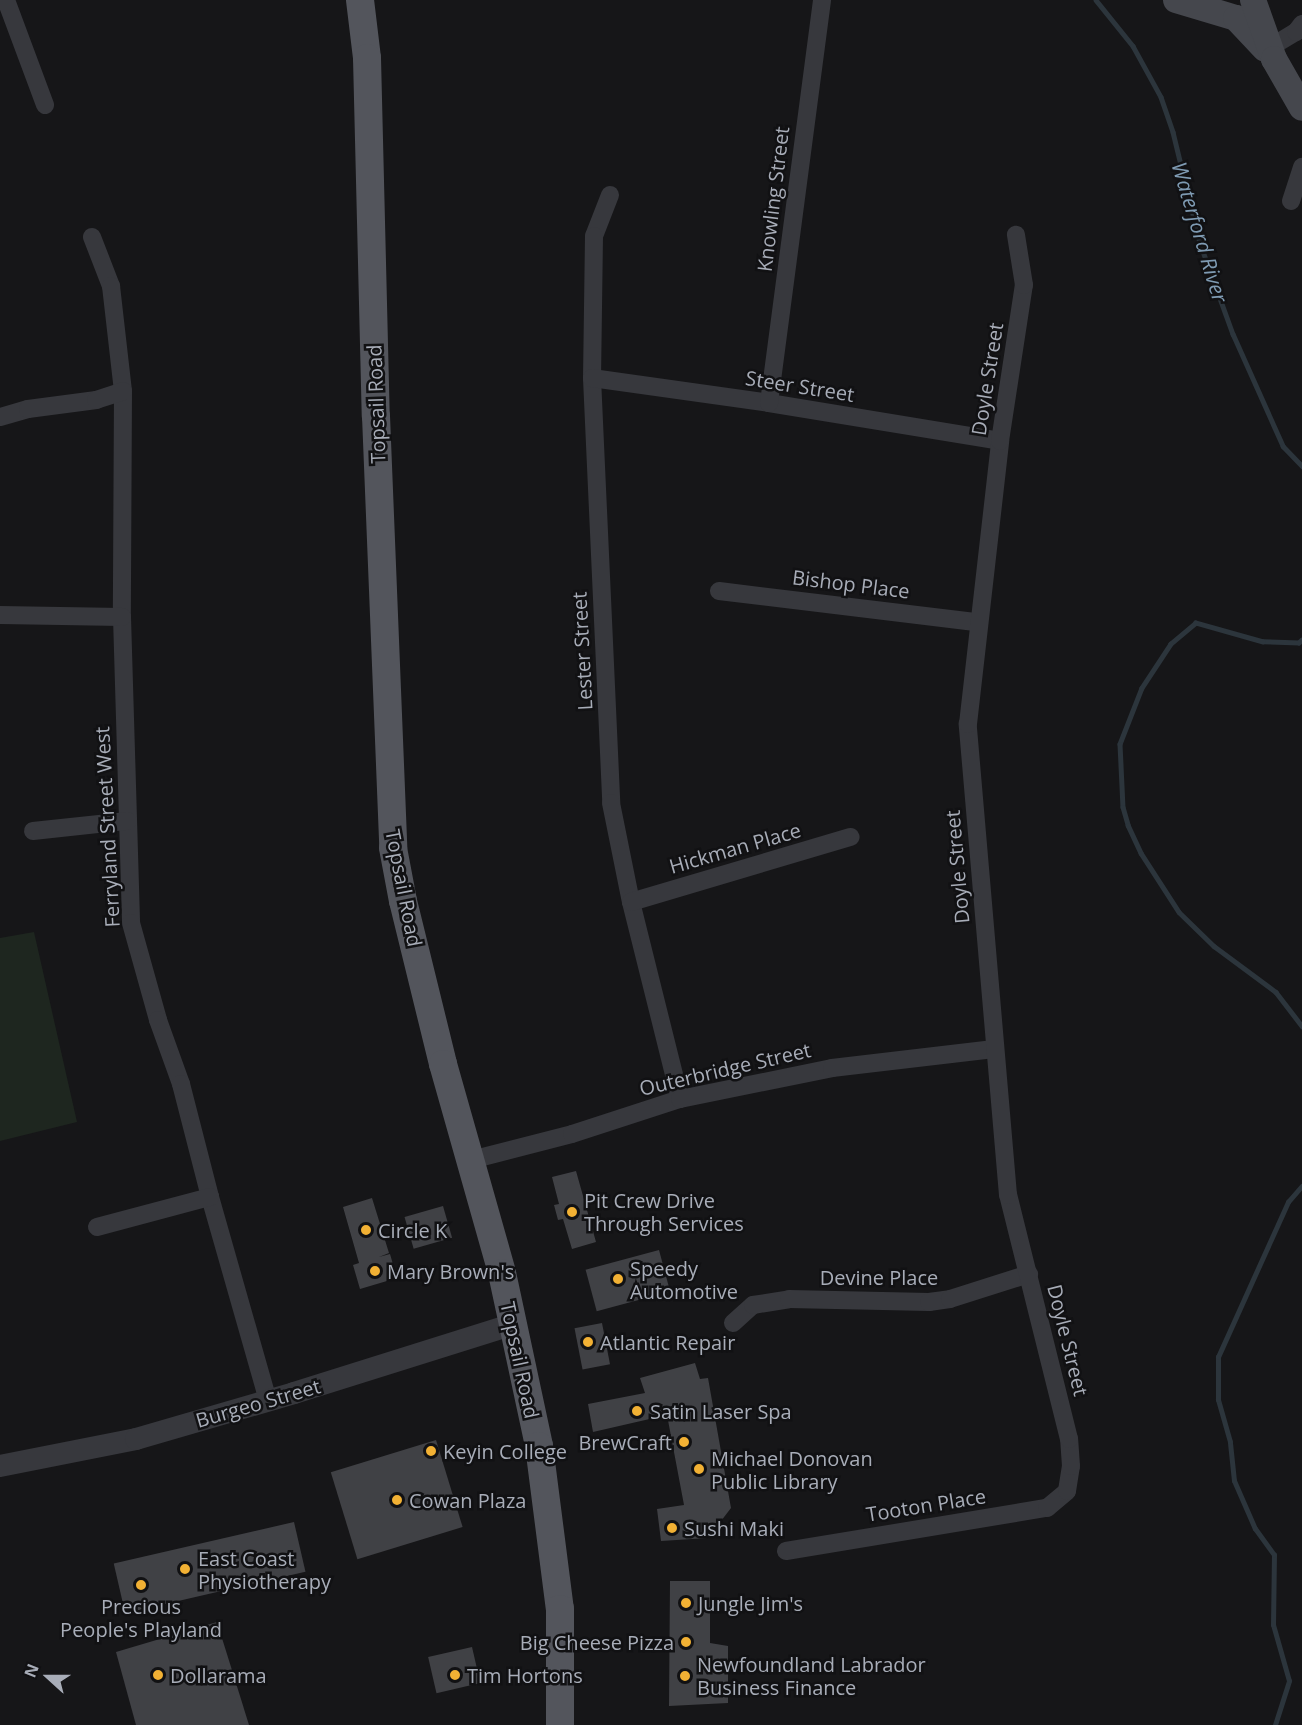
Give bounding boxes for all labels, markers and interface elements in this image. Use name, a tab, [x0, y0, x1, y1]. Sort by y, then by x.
street label: Knowling Street	[752, 125, 794, 273]
water label: Waterford River	[1167, 159, 1233, 305]
street label: Doyle Street	[966, 321, 1008, 437]
street label: Topsail Road	[362, 344, 390, 464]
street label: Steer Street	[744, 366, 856, 406]
street label: Bishop Place	[791, 565, 911, 603]
street label: Lester Street	[567, 591, 597, 711]
street label: Ferryland Street West	[90, 726, 124, 928]
street label: Doyle Street	[940, 809, 974, 925]
street label: Hickman Place	[666, 818, 804, 878]
street label: Topsail Road	[381, 827, 427, 949]
street label: Outerbridge Street	[637, 1038, 813, 1100]
place label: Pit Crew Drive Through Services	[584, 1188, 744, 1235]
marker: Pit Crew Drive Through Services	[565, 1205, 579, 1219]
place label: Circle K	[378, 1218, 447, 1242]
marker: Circle K	[359, 1223, 373, 1237]
place label: Speedy Automotive	[630, 1256, 738, 1303]
place label: Mary Brown's	[387, 1259, 514, 1283]
marker: Mary Brown's	[368, 1264, 382, 1278]
street label: Devine Place	[820, 1265, 938, 1289]
marker: Speedy Automotive	[611, 1272, 625, 1286]
street label: Doyle Street	[1043, 1282, 1093, 1398]
street label: Topsail Road	[496, 1299, 544, 1421]
place label: Atlantic Repair	[600, 1330, 735, 1354]
marker: Atlantic Repair	[581, 1335, 595, 1349]
street label: Burgeo Street	[193, 1374, 323, 1432]
place label: Satin Laser Spa	[650, 1399, 792, 1423]
marker: Satin Laser Spa	[628, 1402, 646, 1420]
place label: BrewCraft	[578, 1430, 672, 1454]
marker: BrewCraft	[677, 1435, 691, 1449]
place label: Keyin College	[443, 1439, 567, 1463]
marker: Keyin College	[424, 1444, 438, 1458]
place label: Michael Donovan Public Library	[711, 1446, 873, 1493]
marker: Michael Donovan Public Library	[692, 1462, 706, 1476]
street label: Tooton Place	[865, 1484, 987, 1526]
place label: Cowan Plaza	[409, 1488, 526, 1512]
marker: Cowan Plaza	[390, 1493, 404, 1507]
place label: Sushi Maki	[684, 1516, 784, 1540]
marker: Sushi Maki	[665, 1521, 679, 1535]
place label: East Coast Physiotherapy	[198, 1546, 331, 1593]
marker: East Coast Physiotherapy	[176, 1560, 194, 1578]
marker: Precious People's Playland	[134, 1578, 148, 1592]
place label: Jungle Jim's	[698, 1591, 803, 1615]
place label: Precious People's Playland	[60, 1594, 222, 1641]
marker: Jungle Jim's	[679, 1596, 693, 1610]
place label: Big Cheese Pizza	[520, 1630, 674, 1654]
marker: Big Cheese Pizza	[679, 1635, 693, 1649]
north arrow	[18, 1647, 78, 1707]
place label: Newfoundland Labrador Business Finance	[697, 1652, 926, 1699]
text: N	[19, 1661, 44, 1681]
place label: Dollarama	[170, 1663, 267, 1687]
place label: Tim Hortons	[467, 1663, 583, 1687]
marker: Dollarama	[151, 1668, 165, 1682]
marker: Tim Hortons	[448, 1668, 462, 1682]
marker: Newfoundland Labrador Business Finance	[678, 1669, 692, 1683]

